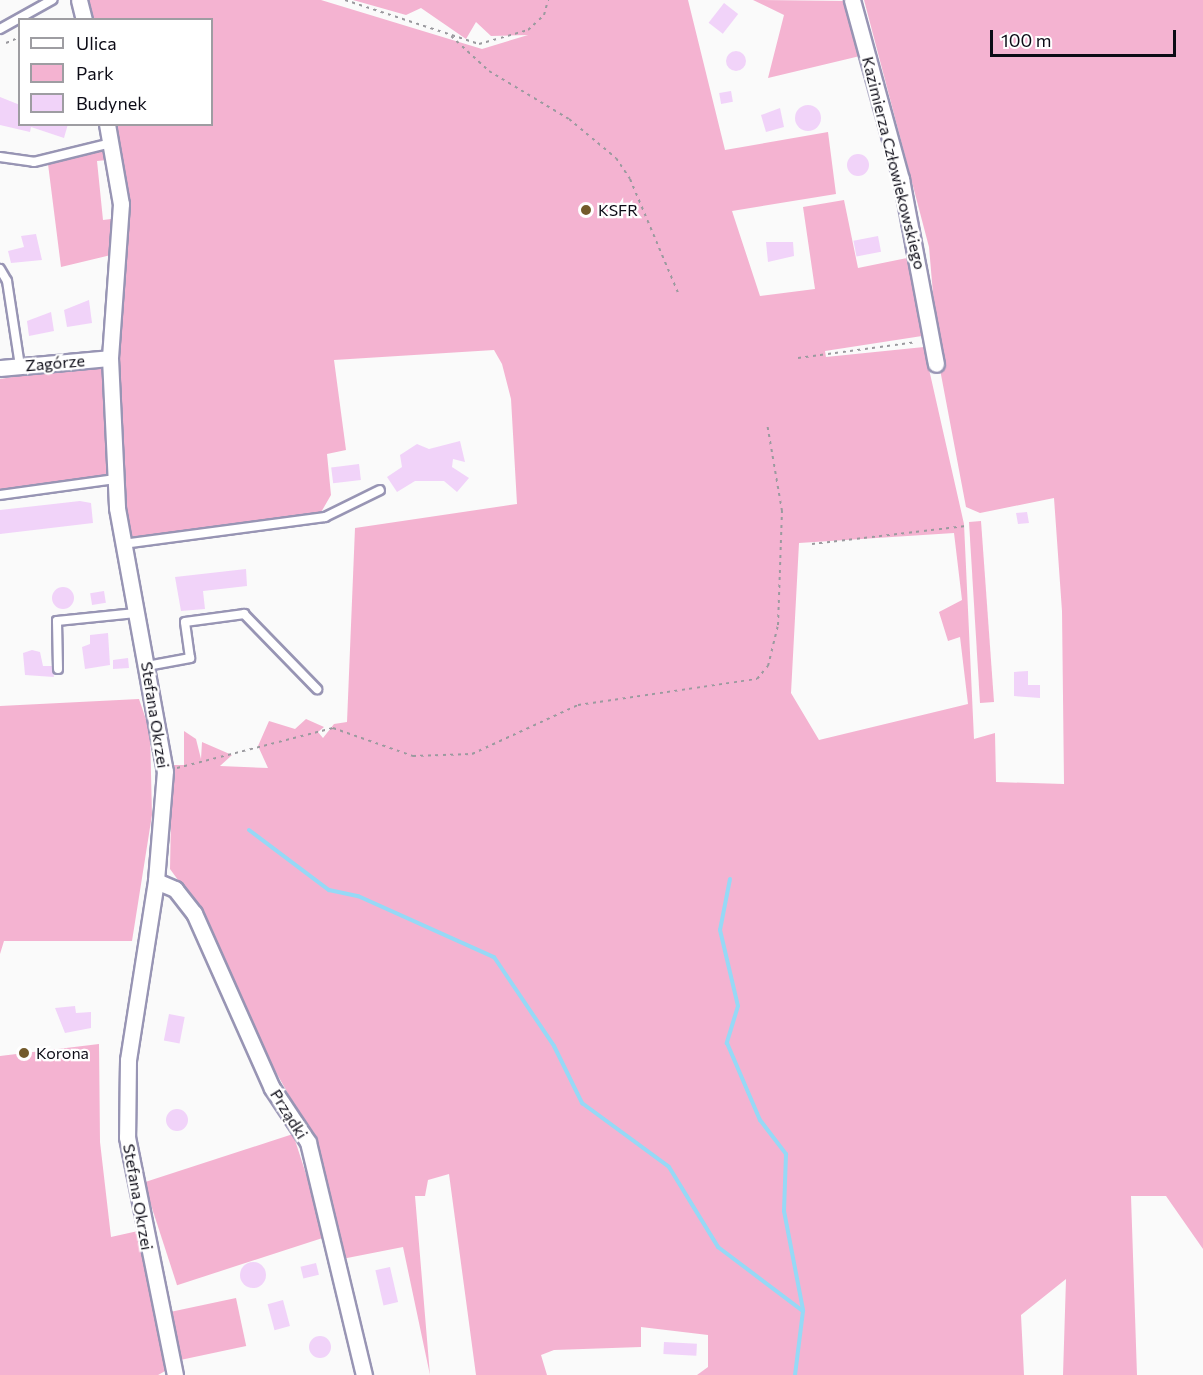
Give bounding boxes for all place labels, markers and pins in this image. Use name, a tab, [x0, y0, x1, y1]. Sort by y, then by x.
place label: KSFR	[598, 200, 638, 220]
marker: KSFR	[579, 203, 593, 217]
place label: Korona	[36, 1043, 89, 1063]
marker: Korona	[17, 1046, 31, 1060]

